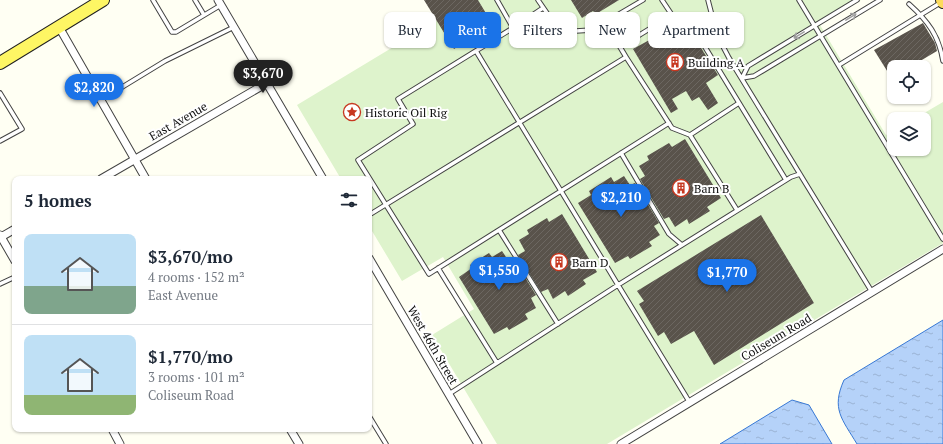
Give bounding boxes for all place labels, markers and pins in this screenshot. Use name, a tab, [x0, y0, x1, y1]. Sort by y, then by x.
building icon: Building A	[665, 52, 685, 72]
place label: Building A	[688, 55, 745, 70]
pin: $3,670	[230, 60, 296, 94]
pin: $2,820	[61, 74, 127, 108]
place icon: Historic Oil Rig	[342, 102, 362, 122]
place label: Historic Oil Rig	[365, 105, 448, 120]
building icon: Barn B	[671, 178, 691, 198]
place label: Barn B	[694, 181, 729, 196]
pin: $2,210	[588, 184, 654, 218]
building icon: Barn D	[549, 252, 569, 272]
place label: Barn D	[572, 255, 609, 270]
pin: $1,550	[466, 257, 532, 291]
pin: $1,770	[694, 259, 760, 293]

